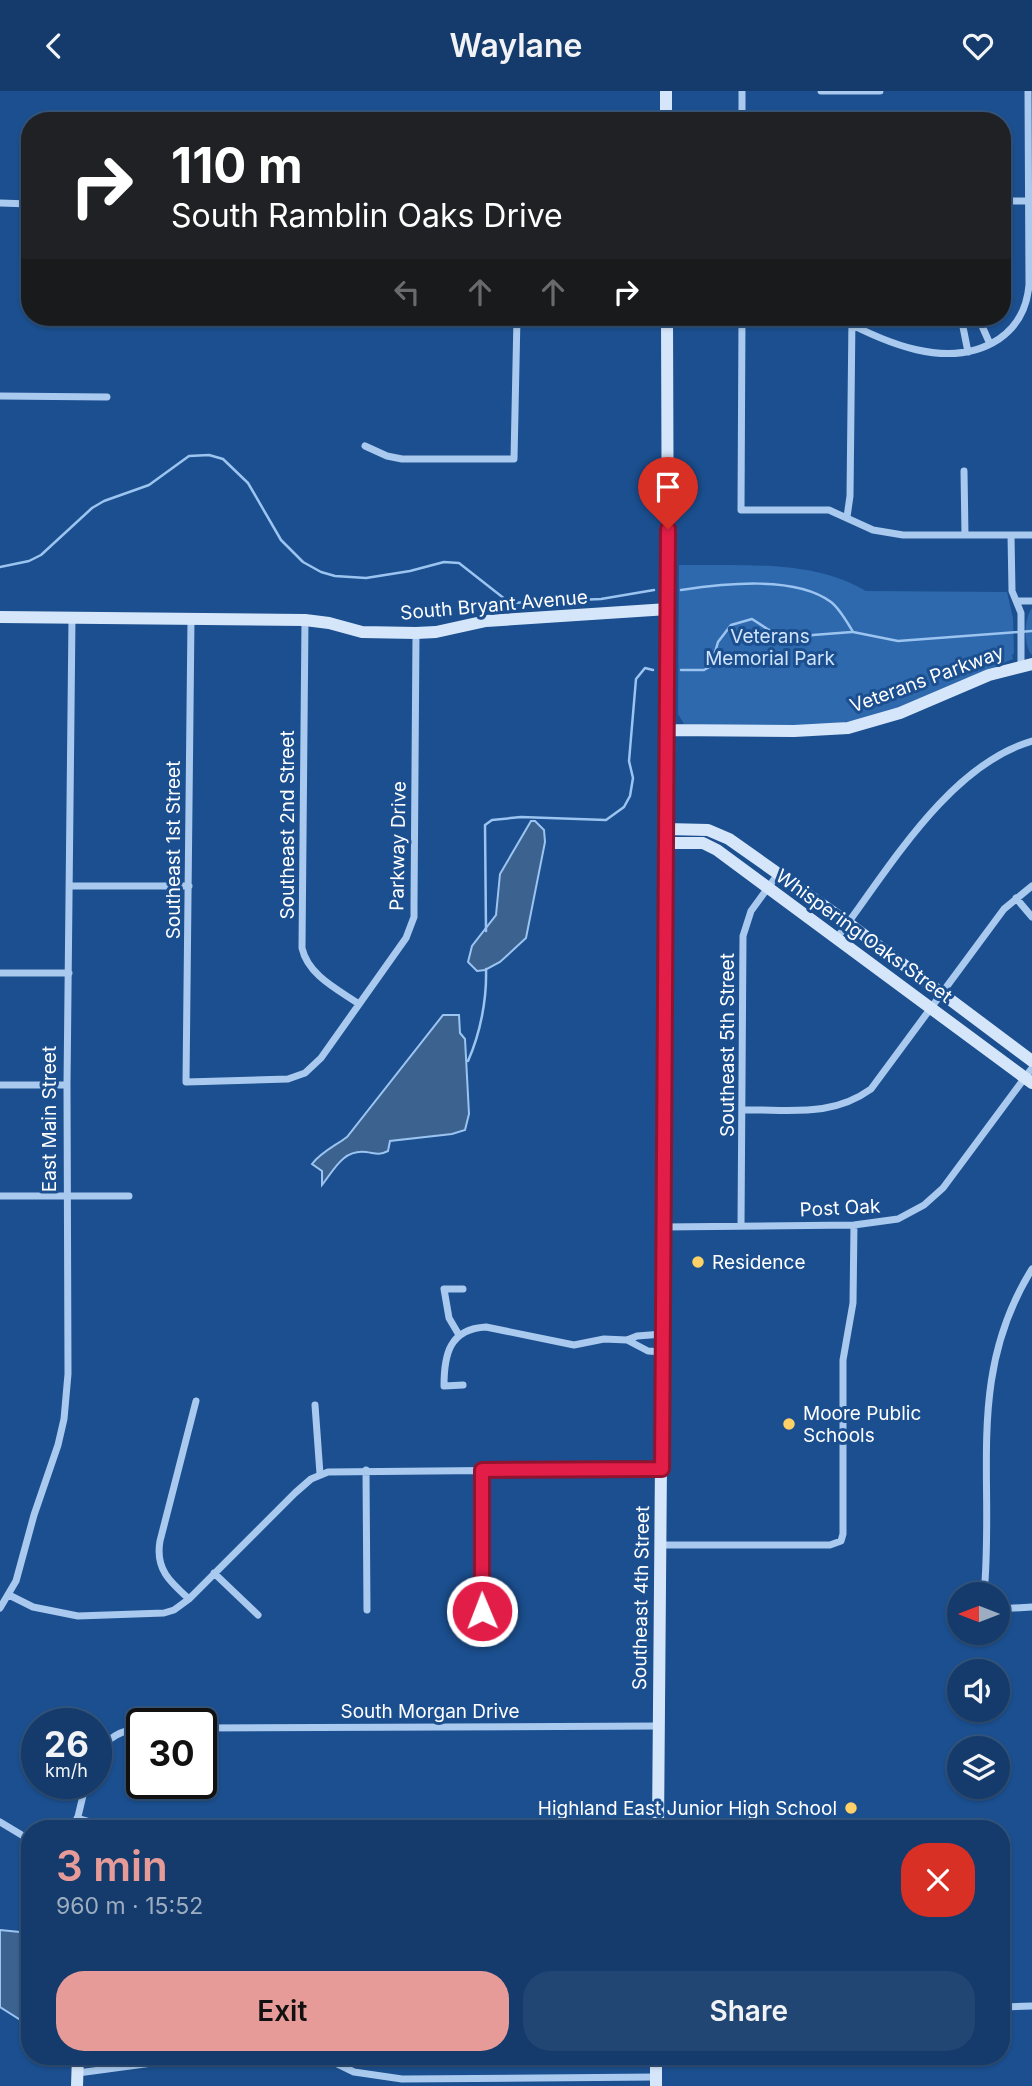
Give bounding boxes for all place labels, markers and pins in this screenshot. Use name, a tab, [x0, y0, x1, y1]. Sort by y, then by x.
pin	[638, 457, 698, 529]
place label: Residence	[712, 1251, 806, 1274]
marker: Residence	[690, 1254, 706, 1270]
place label: Moore Public Schools	[803, 1402, 921, 1447]
marker: Moore Public Schools	[781, 1416, 797, 1432]
place label: Highland East Junior High School	[538, 1797, 837, 1820]
marker: Highland East Junior High School	[843, 1800, 859, 1816]

